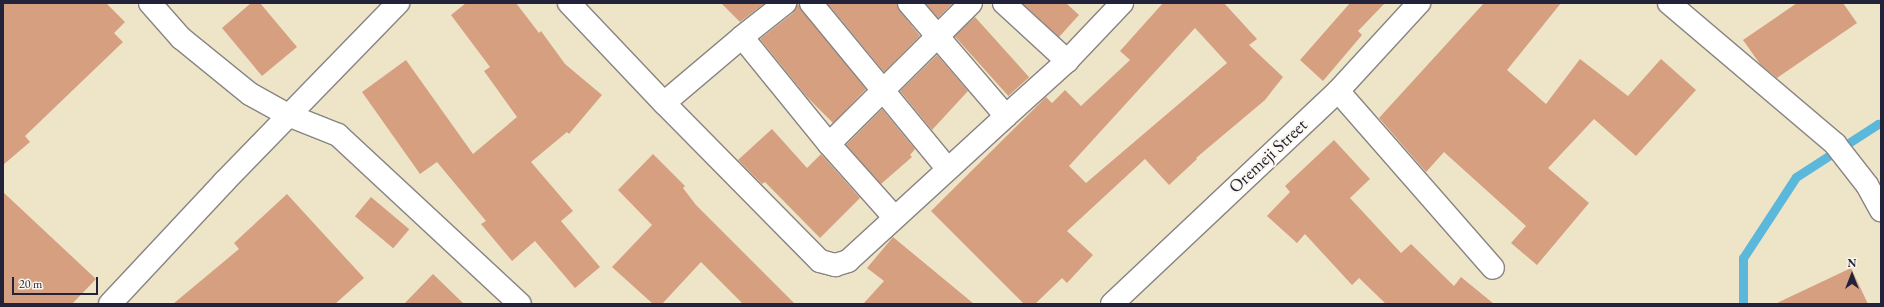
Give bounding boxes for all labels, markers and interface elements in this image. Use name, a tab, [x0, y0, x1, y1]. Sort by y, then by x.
street label: Oremeji Street	[1224, 114, 1312, 198]
north arrow	[1832, 255, 1872, 295]
text: N	[1848, 256, 1856, 270]
scale bar	[14, 269, 100, 295]
text: 20 m	[19, 276, 42, 292]

